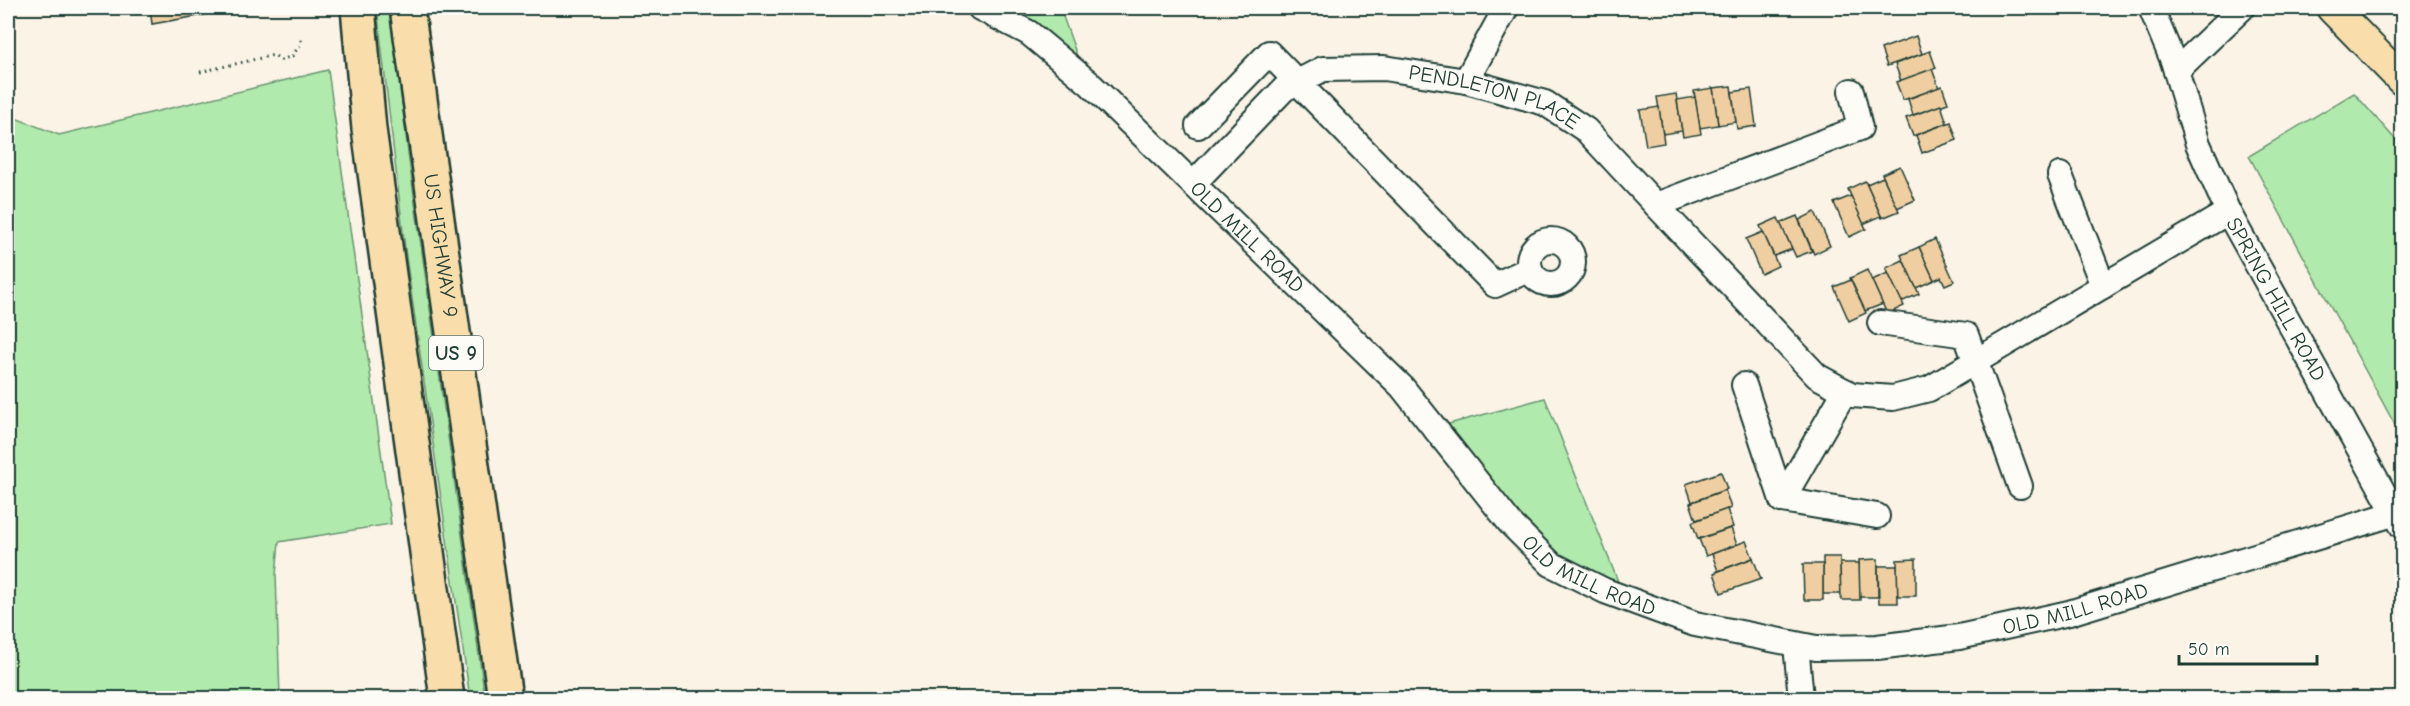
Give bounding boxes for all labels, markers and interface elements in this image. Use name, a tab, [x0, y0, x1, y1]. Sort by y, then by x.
street label: PENDLETON PLACE	[1407, 60, 1584, 134]
street label: US HIGHWAY 9	[419, 172, 463, 319]
street label: OLD MILL ROAD	[1185, 176, 1309, 298]
street label: SPRING HILL ROAD	[2221, 213, 2331, 385]
road number: US 9	[429, 336, 483, 370]
street label: OLD MILL ROAD	[1517, 530, 1659, 621]
street label: OLD MILL ROAD	[2000, 578, 2151, 639]
scale bar	[2179, 628, 2317, 666]
text: 50 m	[2188, 639, 2230, 660]

